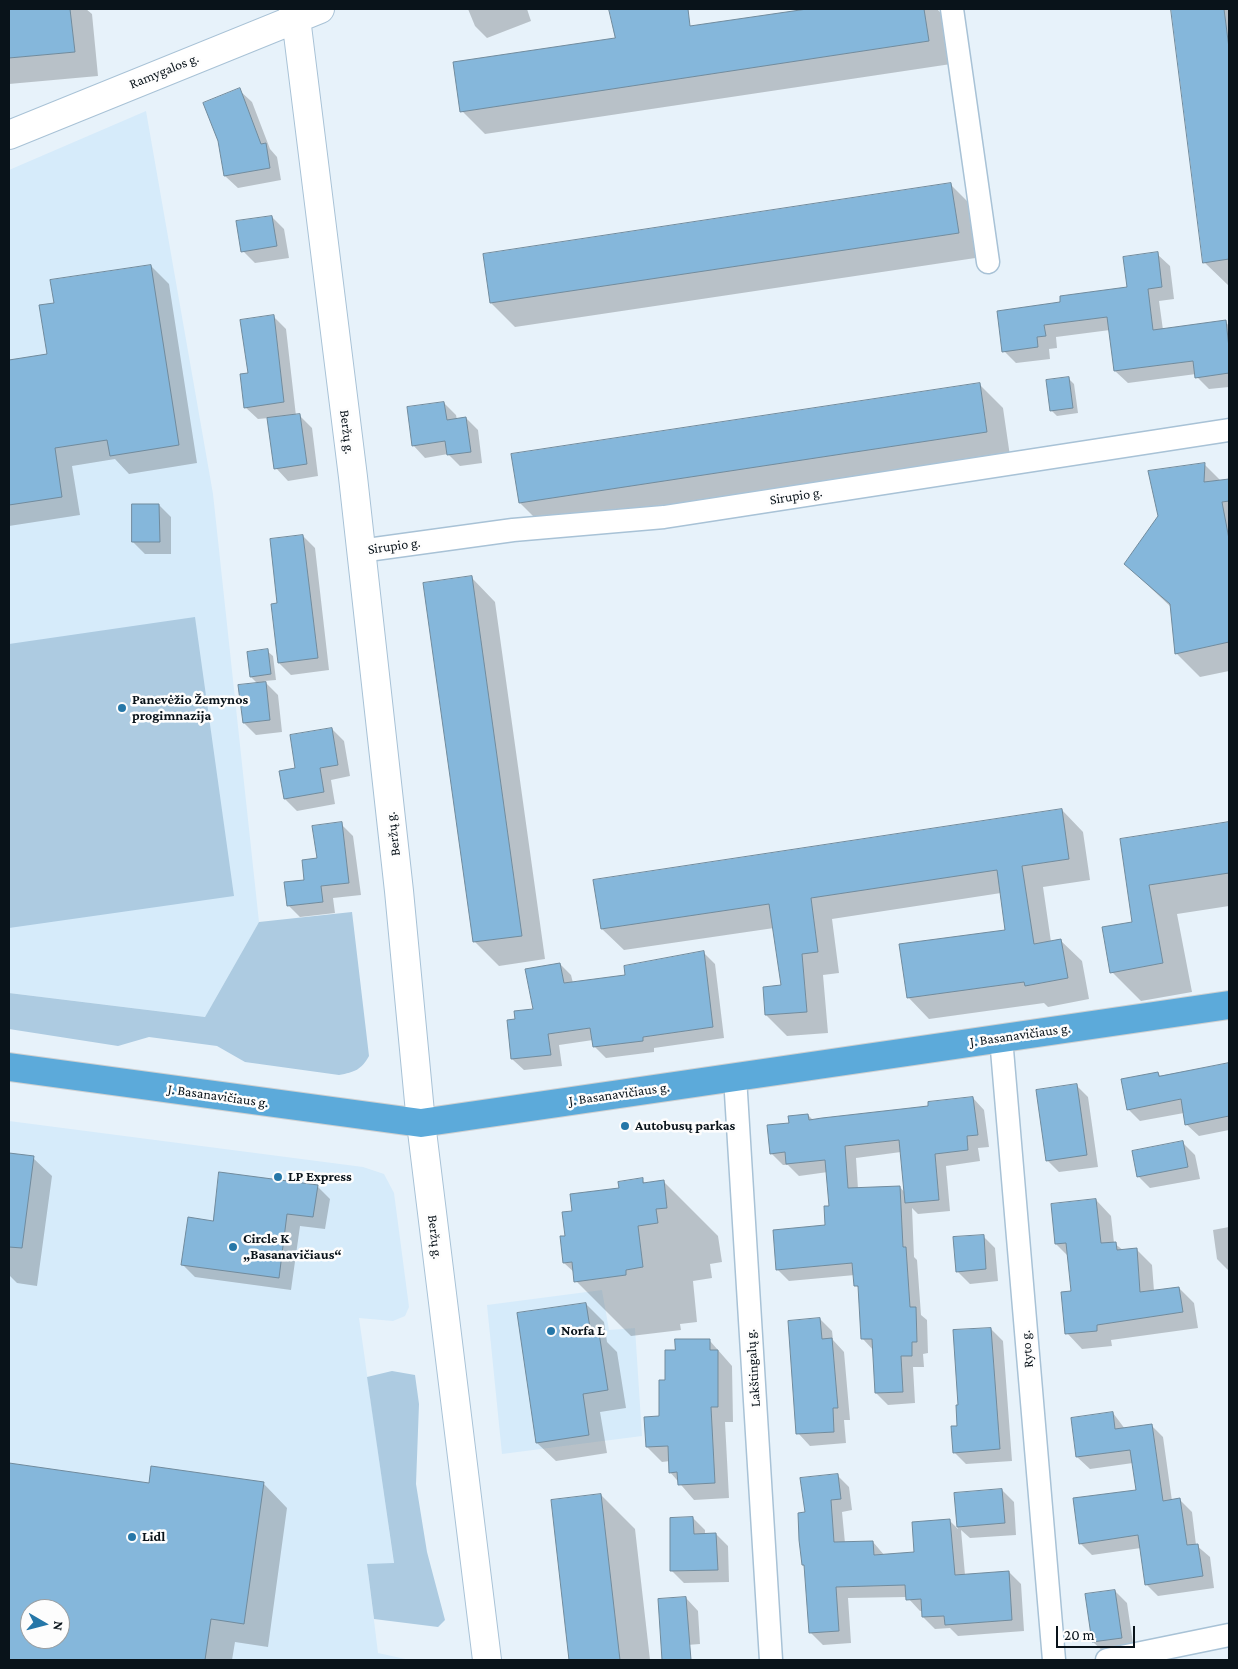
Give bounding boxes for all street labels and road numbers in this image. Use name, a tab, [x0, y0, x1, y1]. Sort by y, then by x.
street label: Ramygalos g.	[127, 49, 201, 93]
street label: Beržų g.	[336, 409, 358, 455]
street label: Sirupio g.	[769, 484, 823, 508]
street label: Sirupio g.	[367, 534, 421, 558]
street label: Beržų g.	[382, 811, 404, 857]
street label: J. Basanavičiaus g.	[969, 1020, 1071, 1050]
street label: J. Basanavičiaus g.	[568, 1079, 670, 1109]
street label: J. Basanavičiaus g.	[167, 1081, 269, 1111]
street label: Beržų g.	[424, 1214, 446, 1260]
street label: Lakštingalų g.	[742, 1328, 764, 1408]
street label: Ryto g.	[1017, 1329, 1037, 1369]

